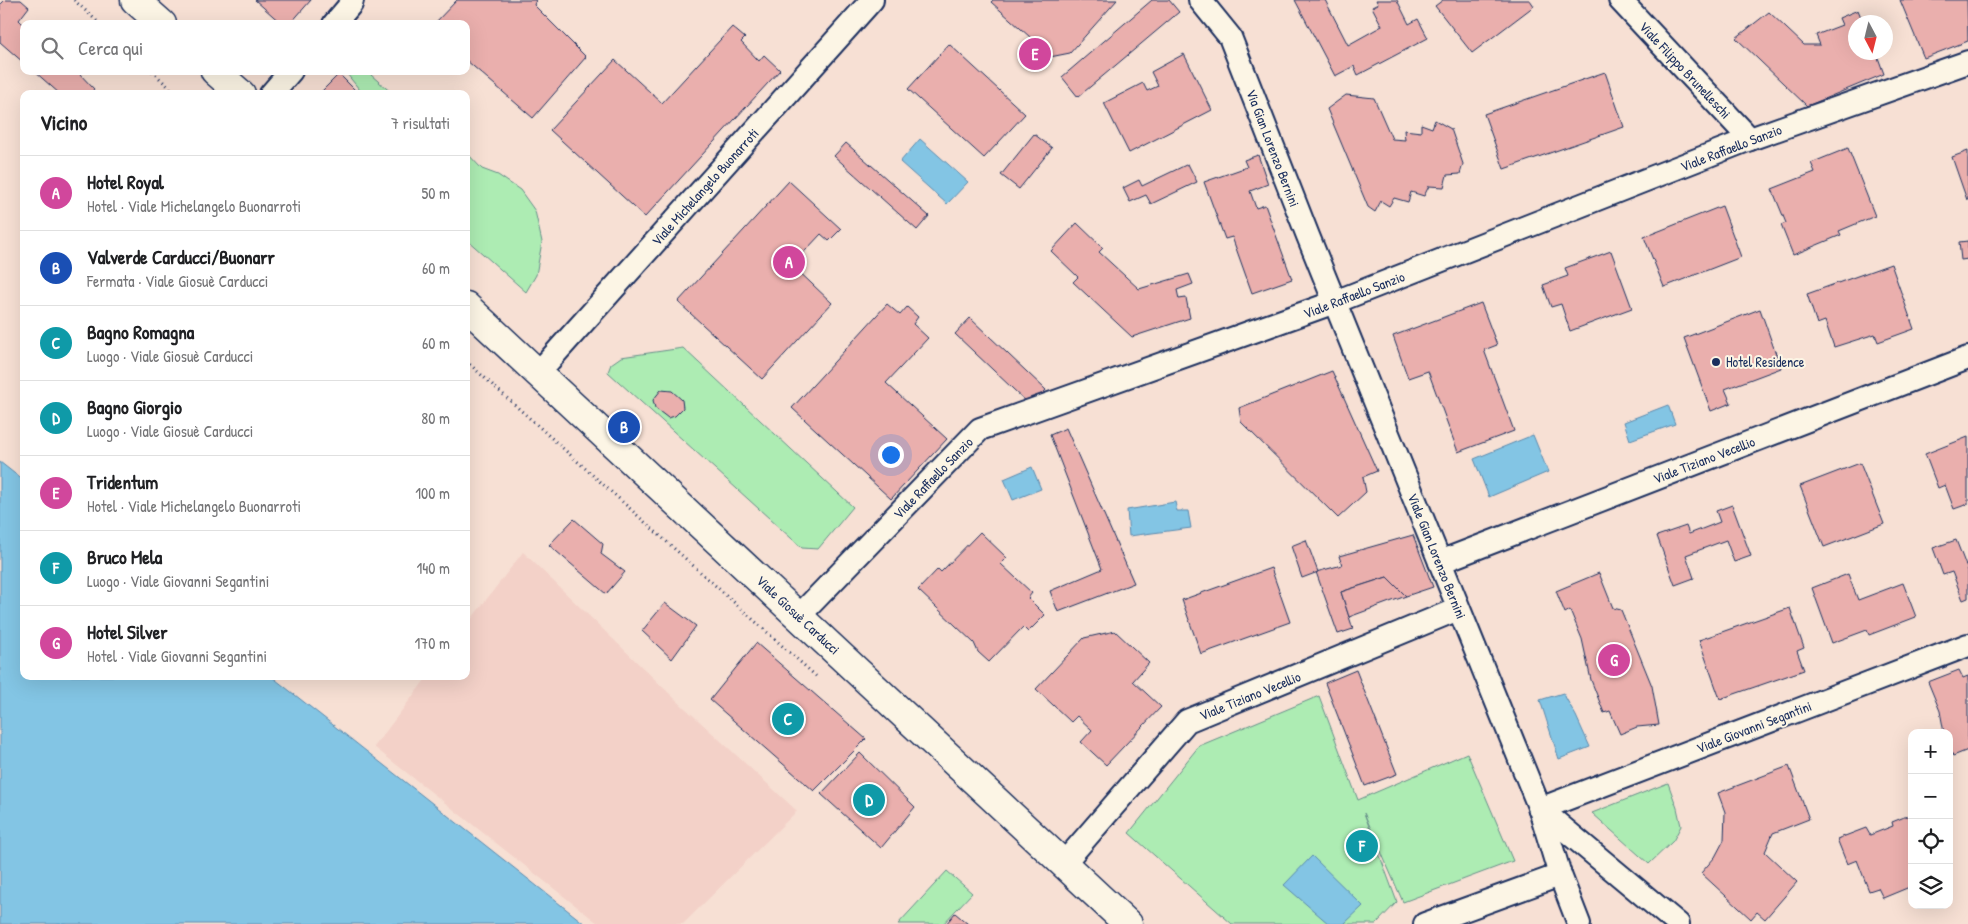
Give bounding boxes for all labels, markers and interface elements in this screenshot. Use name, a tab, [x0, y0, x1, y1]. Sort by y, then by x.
north arrow	[1848, 15, 1893, 60]
street label: Viale Filippo Brunelleschi	[1635, 17, 1735, 123]
search box	[20, 20, 470, 75]
icon: search	[38, 34, 66, 62]
text: Cerca qui	[78, 35, 143, 61]
pin: E	[1019, 35, 1051, 73]
street label: Via Gian Lorenzo Bernini	[1242, 86, 1305, 209]
text: Vicino	[40, 108, 87, 137]
text: 7 risultati	[391, 112, 450, 134]
street label: Viale Raffaello Sanzio	[1677, 119, 1785, 176]
street label: Viale Michelangelo Buonarroti	[647, 124, 763, 250]
text: Hotel Royal	[87, 169, 164, 195]
text: A	[52, 182, 60, 204]
text: 50 m	[422, 182, 450, 204]
text: Hotel · Viale Michelangelo Buonarroti	[87, 195, 301, 217]
pin: A	[773, 243, 805, 281]
text: Valverde Carducci/Buonarr	[87, 244, 275, 270]
text: B	[52, 257, 60, 279]
text: 60 m	[422, 257, 450, 279]
street label: Viale Raffaello Sanzio	[1300, 266, 1408, 323]
text: Fermata · Viale Giosuè Carducci	[87, 270, 268, 292]
text: Bagno Romagna	[87, 319, 194, 345]
text: C	[52, 332, 60, 354]
text: 60 m	[422, 332, 450, 354]
text: Luogo · Viale Giosuè Carducci	[87, 345, 253, 367]
place label: Hotel Residence	[1726, 352, 1805, 371]
marker: Hotel Residence	[1710, 356, 1722, 368]
text: Bagno Giorgio	[87, 394, 182, 420]
text: D	[52, 407, 60, 429]
text: 80 m	[421, 407, 450, 429]
pin: B	[608, 408, 640, 446]
text: Luogo · Viale Giosuè Carducci	[87, 420, 253, 442]
street label: Viale Tiziano Vecellio	[1650, 431, 1758, 488]
street label: Viale Raffaello Sanzio	[889, 432, 977, 523]
your location	[878, 442, 904, 468]
text: Tridentum	[87, 469, 158, 495]
text: E	[52, 482, 60, 504]
text: 100 m	[415, 482, 450, 504]
street label: Viale Gian Lorenzo Bernini	[1404, 490, 1471, 621]
text: Hotel · Viale Michelangelo Buonarroti	[87, 495, 301, 517]
text: Bruco Mela	[87, 544, 162, 570]
text: F	[53, 557, 59, 579]
text: 140 m	[416, 557, 450, 579]
text: Luogo · Viale Giovanni Segantini	[87, 570, 269, 592]
street label: Viale Giosuè Carducci	[752, 571, 844, 658]
text: Hotel Silver	[87, 619, 168, 645]
text: G	[52, 632, 60, 654]
text: 170 m	[415, 632, 450, 654]
pin: G	[1598, 641, 1630, 679]
text: Hotel · Viale Giovanni Segantini	[87, 645, 267, 667]
street label: Viale Tiziano Vecellio	[1196, 666, 1304, 725]
street label: Viale Giovanni Segantini	[1693, 696, 1815, 758]
pin: C	[772, 700, 804, 738]
map controls	[1908, 729, 1953, 909]
button: +	[1908, 729, 1953, 774]
button: −	[1908, 774, 1953, 819]
pin: D	[853, 781, 885, 819]
button: locate	[1908, 819, 1953, 864]
pin: F	[1346, 827, 1378, 865]
button: layers	[1908, 864, 1953, 909]

